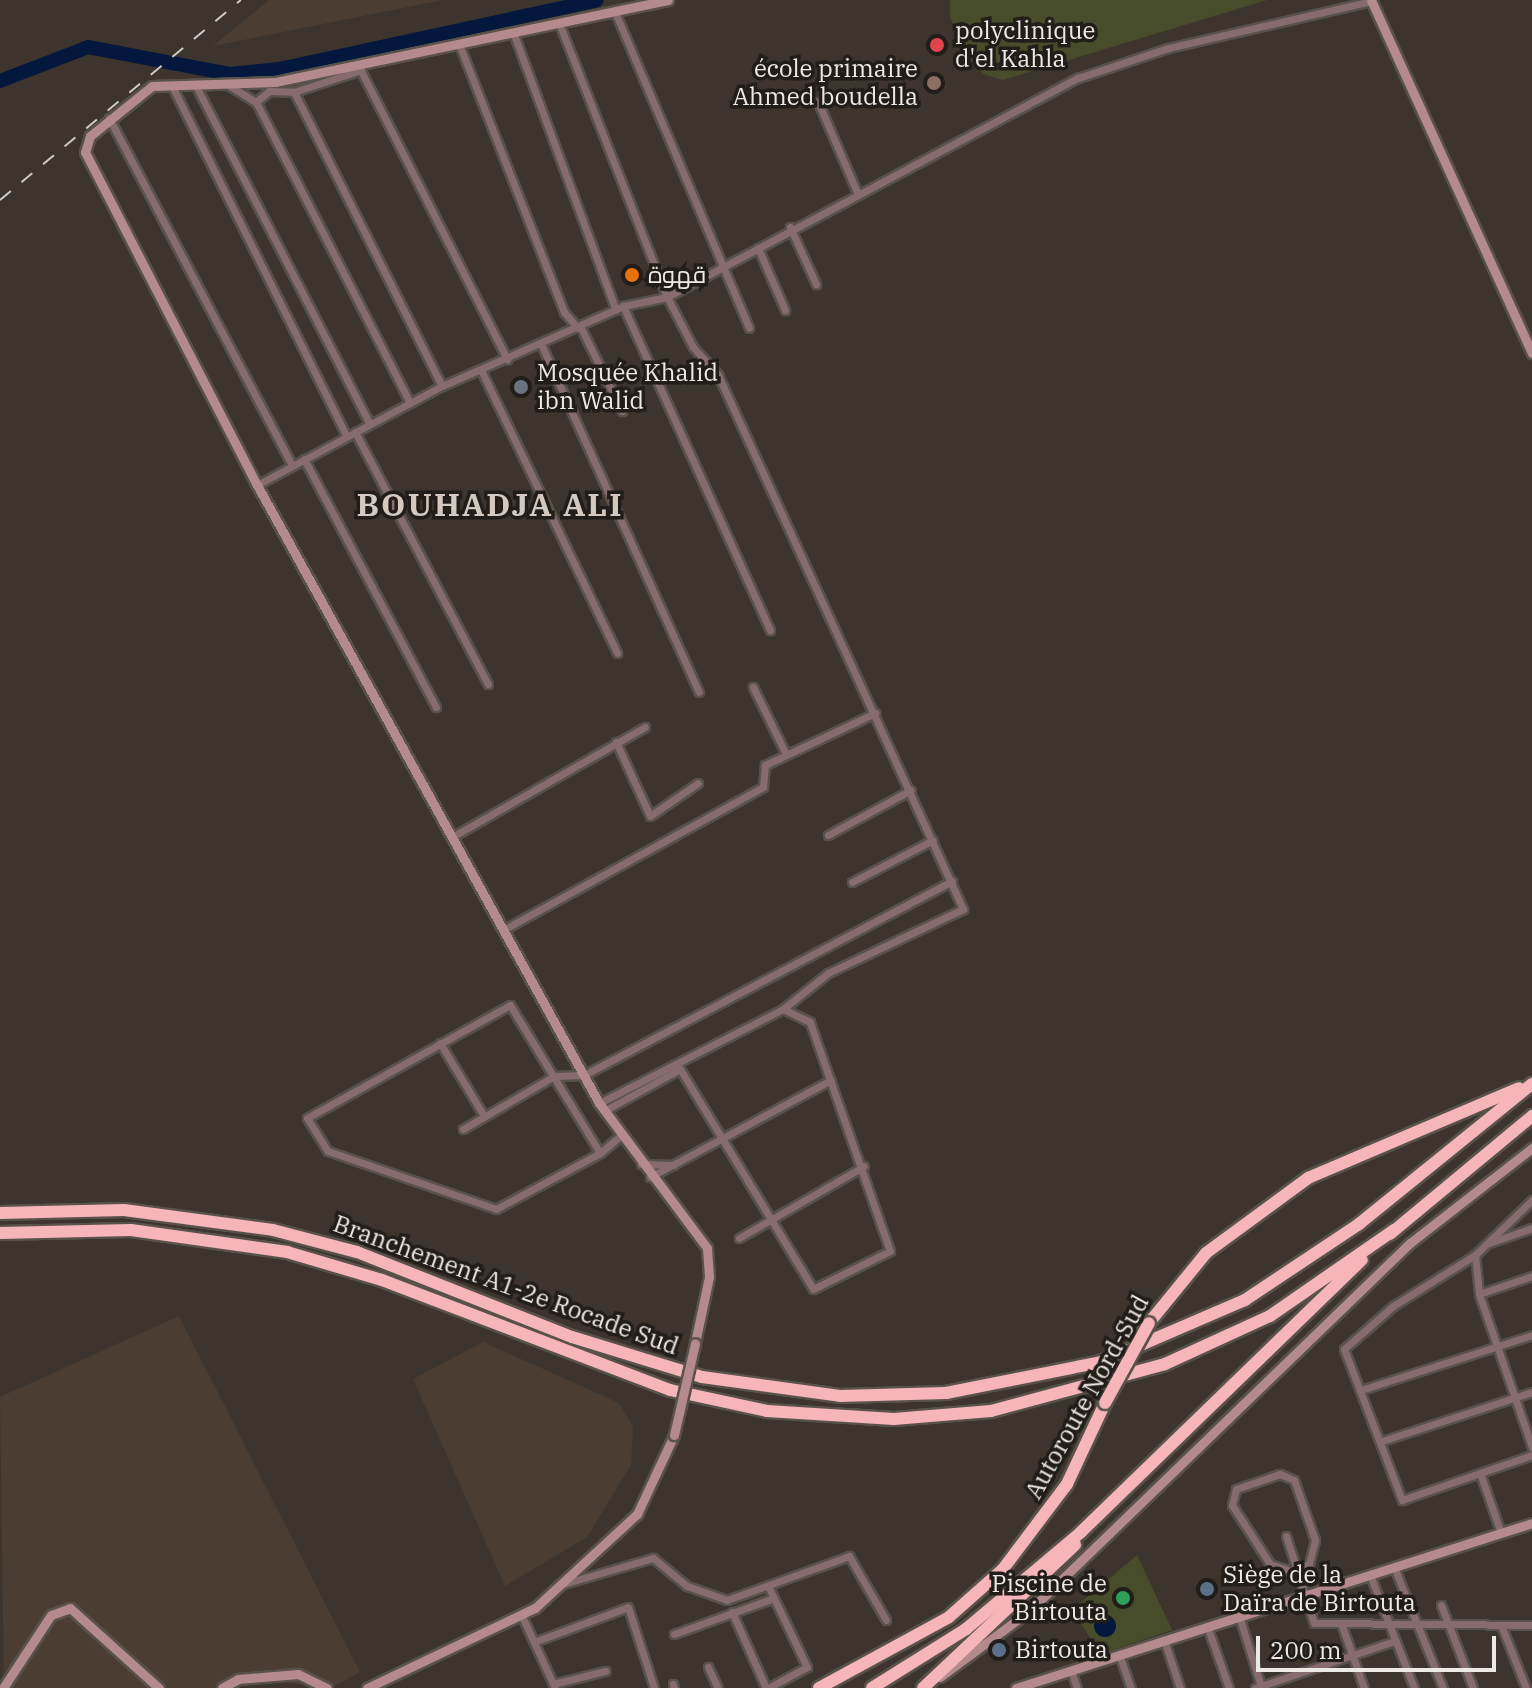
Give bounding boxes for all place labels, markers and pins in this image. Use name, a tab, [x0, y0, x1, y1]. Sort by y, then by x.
place label: polyclinique d'el Kahla	[955, 17, 1095, 73]
marker: polyclinique d'el Kahla	[926, 34, 948, 56]
place label: école primaire Ahmed boudella	[733, 55, 918, 111]
marker: école primaire Ahmed boudella	[925, 74, 943, 92]
place label: قهوة	[648, 261, 706, 289]
marker: قهوة	[623, 266, 641, 284]
place label: Mosquée Khalid ibn Walid	[537, 359, 718, 415]
marker: Mosquée Khalid ibn Walid	[512, 378, 530, 396]
place label: Siège de la Daïra de Birtouta	[1223, 1561, 1416, 1617]
place label: Piscine de Birtouta	[992, 1570, 1107, 1626]
marker: Siège de la Daïra de Birtouta	[1198, 1580, 1216, 1598]
marker: Piscine de Birtouta	[1114, 1589, 1132, 1607]
place label: Birtouta	[1015, 1636, 1108, 1664]
marker: Birtouta	[990, 1641, 1008, 1659]

